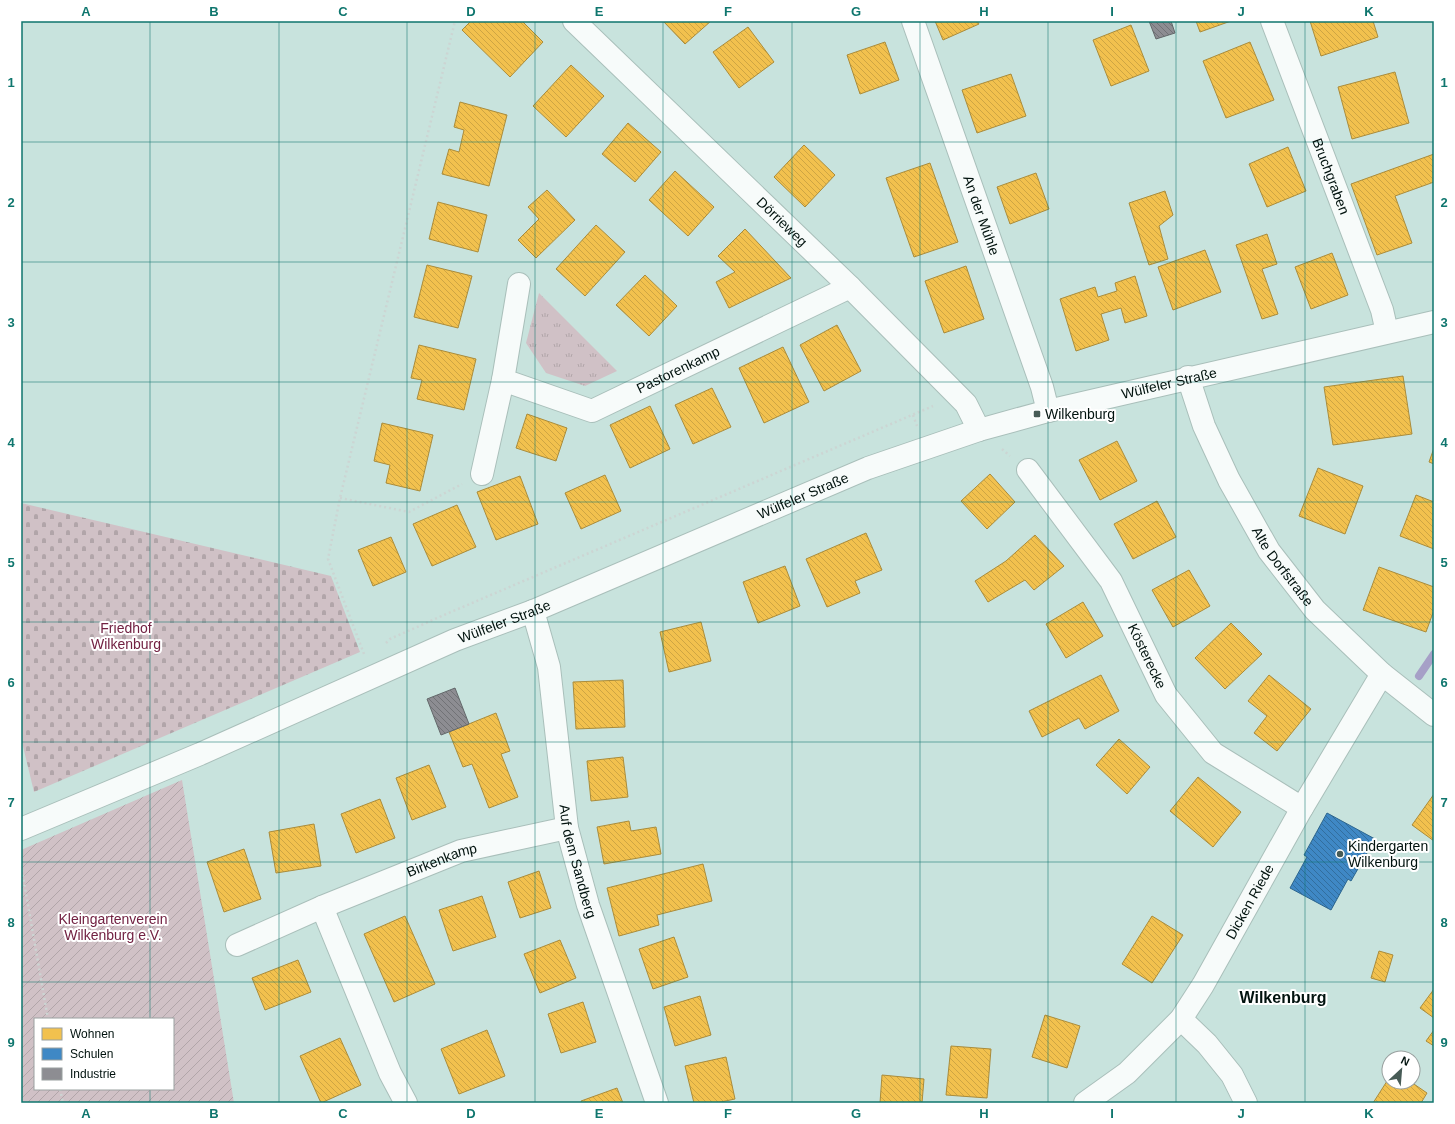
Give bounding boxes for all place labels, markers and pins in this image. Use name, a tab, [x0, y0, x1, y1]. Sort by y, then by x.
place label: Wilkenburg	[1045, 406, 1115, 422]
marker: Wilkenburg	[1032, 409, 1042, 419]
place label: Kindergarten Wilkenburg	[1348, 838, 1428, 870]
marker: Kindergarten Wilkenburg	[1335, 849, 1345, 859]

